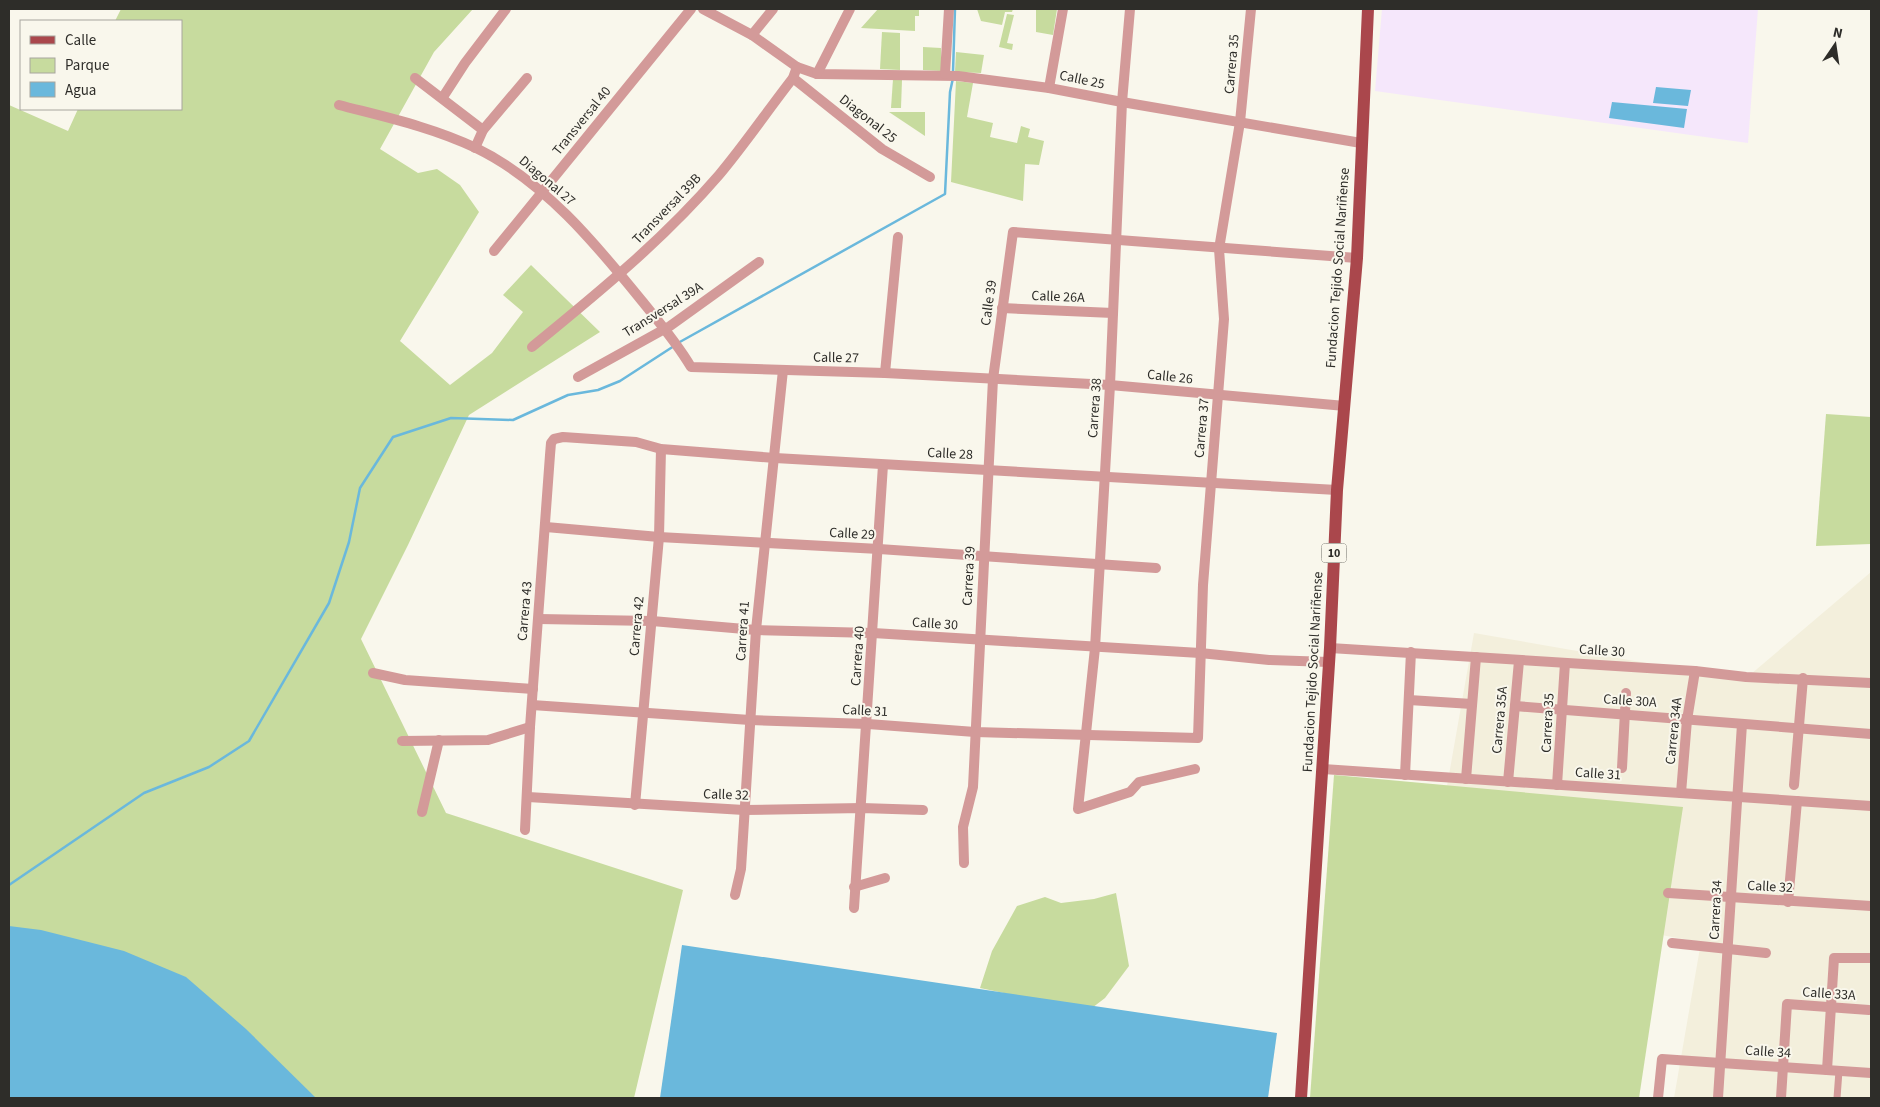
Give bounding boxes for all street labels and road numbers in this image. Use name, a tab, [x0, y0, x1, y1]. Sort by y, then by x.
street label: Carrera 35	[1219, 33, 1245, 95]
street label: Calle 25	[1057, 65, 1107, 95]
street label: Transversal 40	[548, 82, 616, 160]
street label: Diagonal 25	[835, 90, 901, 148]
street label: Diagonal 27	[514, 151, 580, 211]
street label: Fundacion Tejido Social Nariñense	[1321, 167, 1355, 369]
street label: Transversal 39B	[628, 169, 706, 249]
street label: Transversal 39A	[619, 277, 707, 343]
street label: Calle 39	[976, 279, 1002, 327]
street label: Calle 26A	[1031, 286, 1085, 308]
street label: Calle 27	[813, 348, 859, 368]
street label: Calle 26	[1146, 365, 1194, 389]
street label: Carrera 38	[1083, 377, 1107, 439]
street label: Carrera 37	[1189, 397, 1215, 459]
street label: Calle 28	[927, 443, 973, 465]
street label: Calle 29	[829, 523, 875, 545]
road number: 10	[1322, 544, 1346, 562]
street label: Carrera 39	[957, 546, 981, 606]
street label: Fundacion Tejido Social Nariñense	[1298, 571, 1328, 773]
street label: Carrera 43	[512, 580, 538, 642]
street label: Carrera 42	[624, 595, 650, 657]
street label: Carrera 41	[731, 600, 755, 662]
street label: Calle 30	[911, 612, 959, 636]
street label: Carrera 40	[846, 625, 870, 687]
street label: Calle 30	[1578, 639, 1626, 663]
street label: Carrera 35A	[1487, 685, 1513, 754]
street label: Calle 30A	[1603, 689, 1658, 713]
street label: Carrera 35	[1536, 693, 1560, 753]
street label: Carrera 34A	[1661, 696, 1688, 766]
street label: Calle 31	[842, 700, 888, 722]
street label: Calle 31	[1574, 762, 1622, 786]
street label: Calle 32	[703, 784, 749, 806]
street label: Calle 32	[1747, 876, 1793, 898]
street label: Carrera 34	[1704, 880, 1728, 940]
street label: Calle 33A	[1802, 982, 1857, 1006]
street label: Calle 34	[1744, 1040, 1792, 1064]

